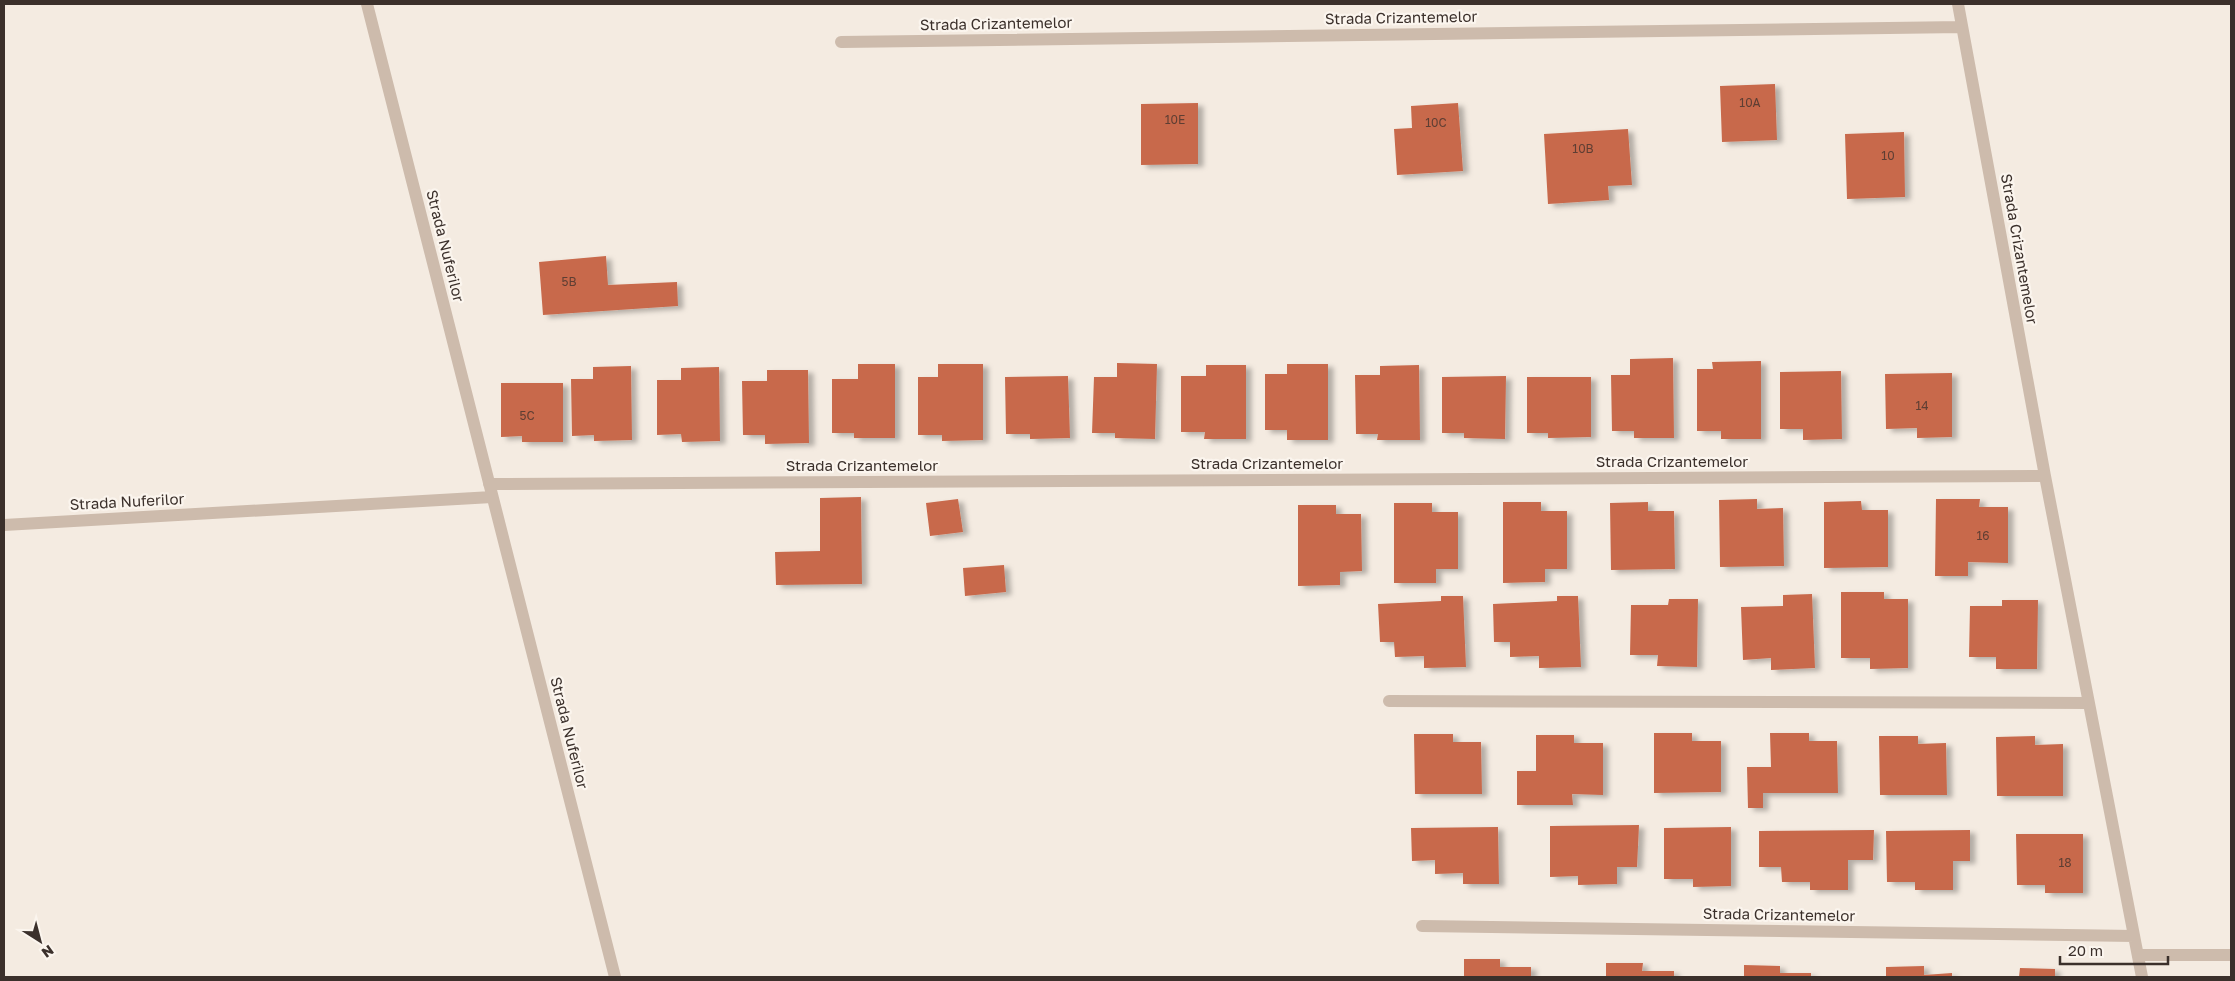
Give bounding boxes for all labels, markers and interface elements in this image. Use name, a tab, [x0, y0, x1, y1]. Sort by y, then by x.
street label: Strada Crizantemelor	[1325, 7, 1477, 27]
street label: Strada Crizantemelor	[920, 13, 1072, 33]
house number: 10A	[1739, 95, 1761, 110]
house number: 10E	[1165, 112, 1185, 127]
house number: 10C	[1425, 115, 1447, 130]
house number: 10B	[1572, 141, 1594, 156]
house number: 10	[1881, 148, 1895, 163]
street label: Strada Crizantemelor	[1998, 172, 2042, 326]
street label: Strada Nuferilor	[423, 188, 469, 304]
house number: 5B	[561, 274, 577, 289]
house number: 14	[1915, 398, 1929, 413]
house number: 5C	[519, 408, 535, 423]
street label: Strada Crizantemelor	[1596, 452, 1748, 470]
street label: Strada Crizantemelor	[1191, 454, 1343, 472]
street label: Strada Crizantemelor	[786, 456, 938, 474]
street label: Strada Nuferilor	[69, 489, 185, 513]
house number: 16	[1976, 528, 1990, 543]
street label: Strada Nuferilor	[547, 675, 593, 791]
house number: 18	[2058, 855, 2072, 870]
street label: Strada Crizantemelor	[1703, 904, 1855, 924]
north arrow	[15, 916, 65, 966]
scale bar	[2060, 934, 2168, 966]
text: 20 m	[2068, 941, 2103, 959]
text: N	[39, 942, 57, 962]

